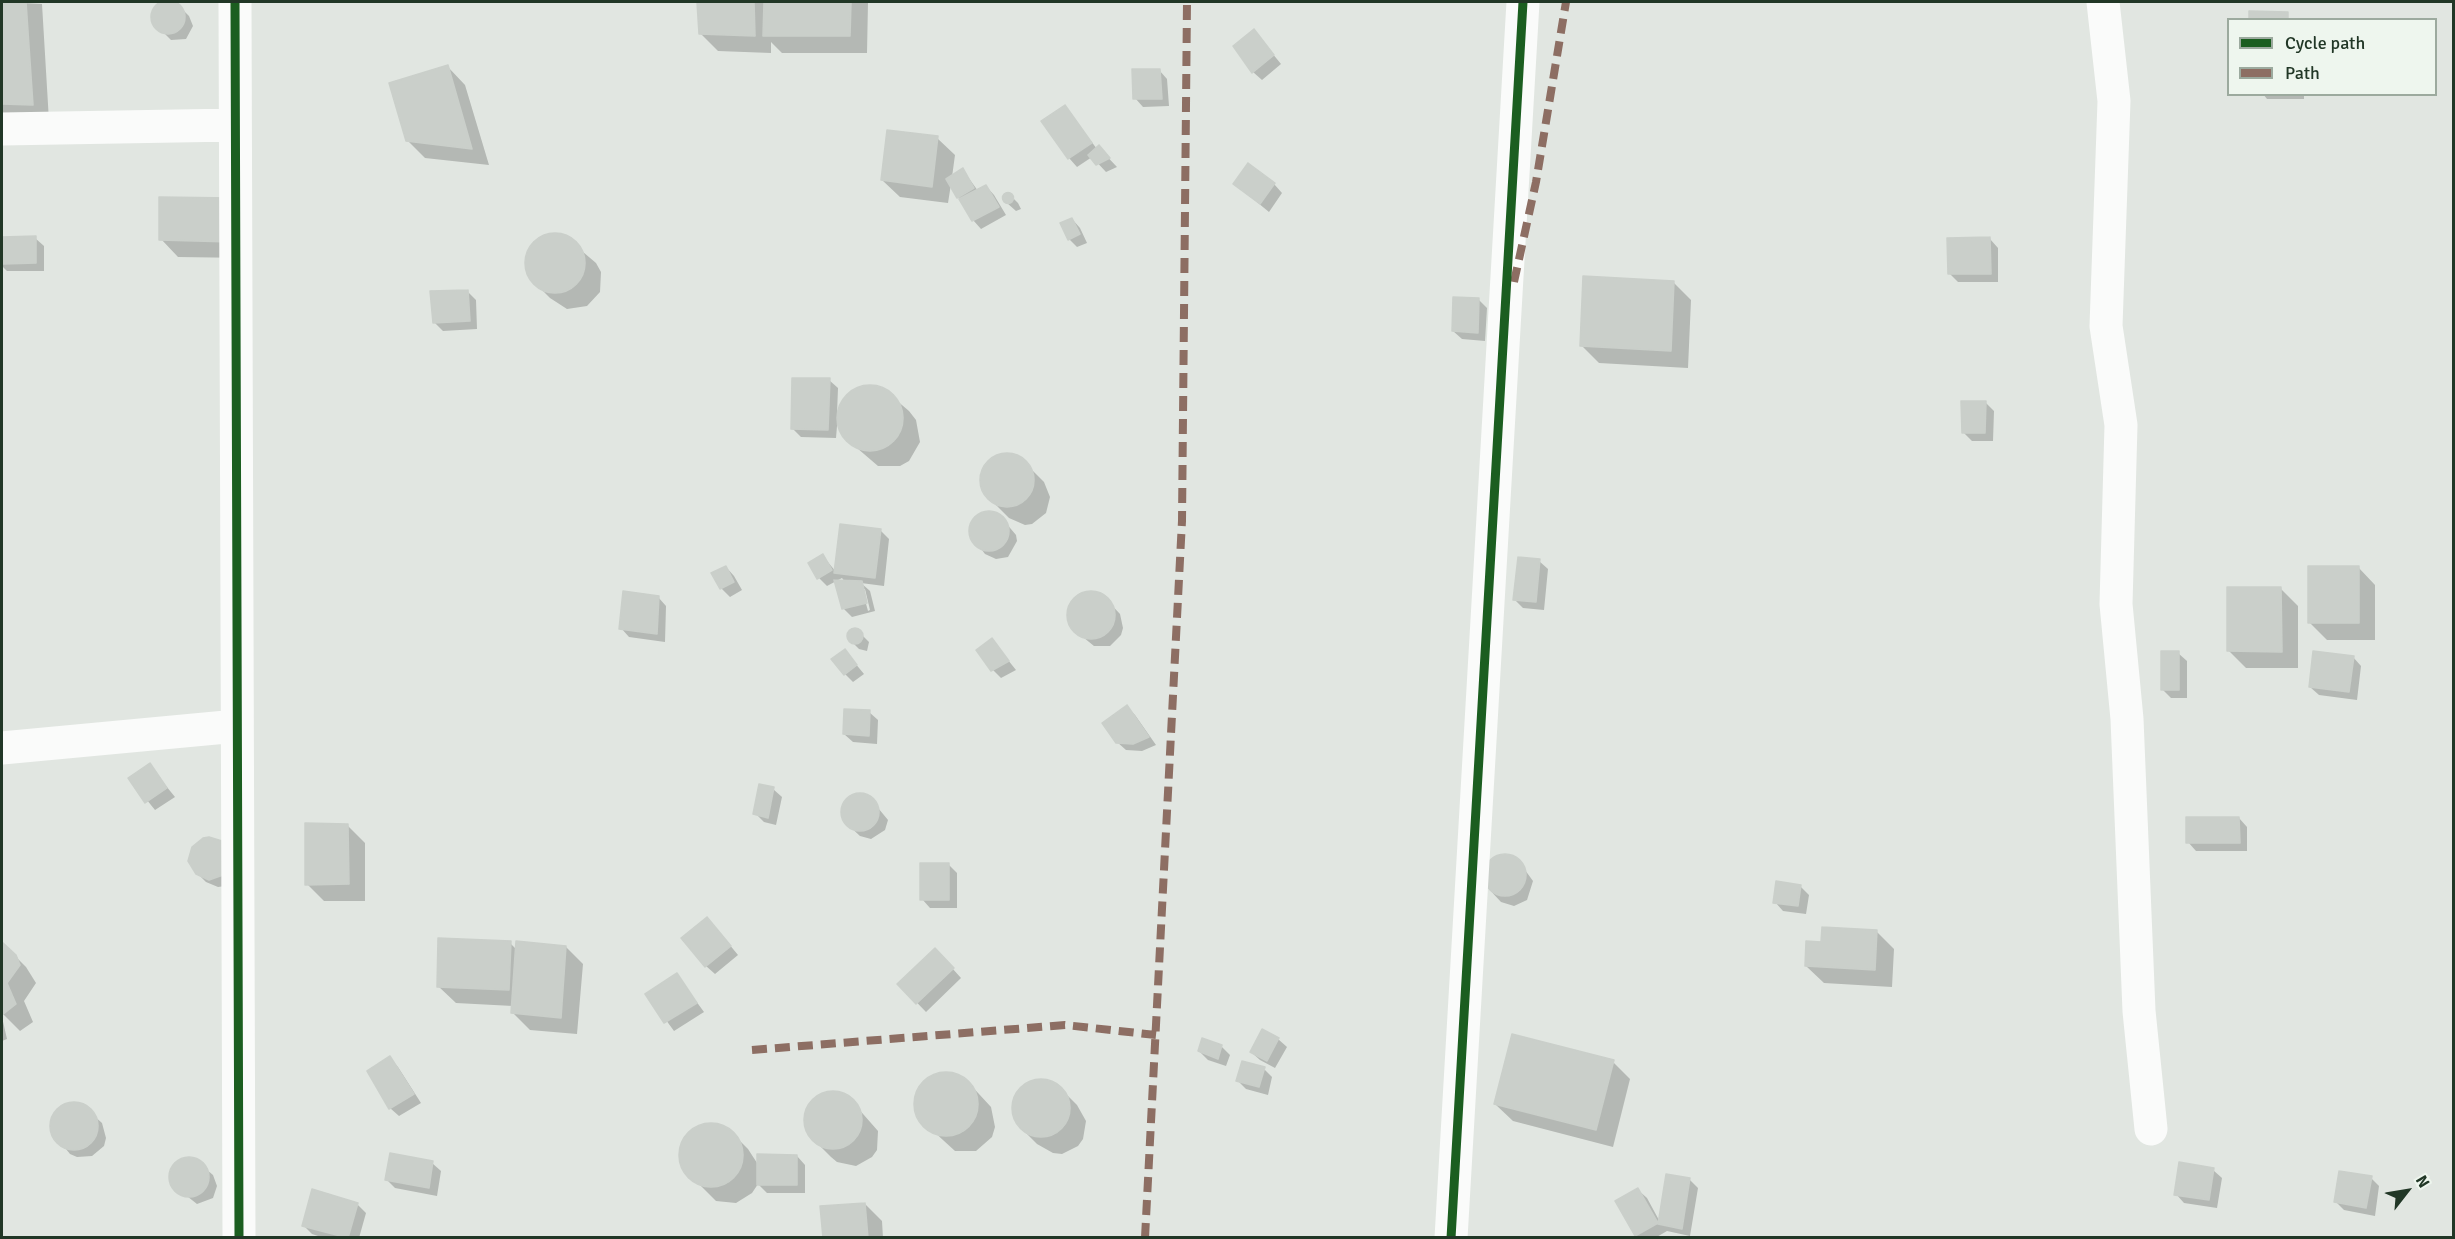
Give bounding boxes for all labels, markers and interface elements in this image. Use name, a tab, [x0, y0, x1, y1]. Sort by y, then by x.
legend	[2227, 18, 2437, 96]
text: Cycle path	[2285, 32, 2365, 54]
text: Path	[2285, 62, 2320, 84]
north arrow	[2377, 1161, 2437, 1221]
text: N	[2411, 1172, 2434, 1192]

